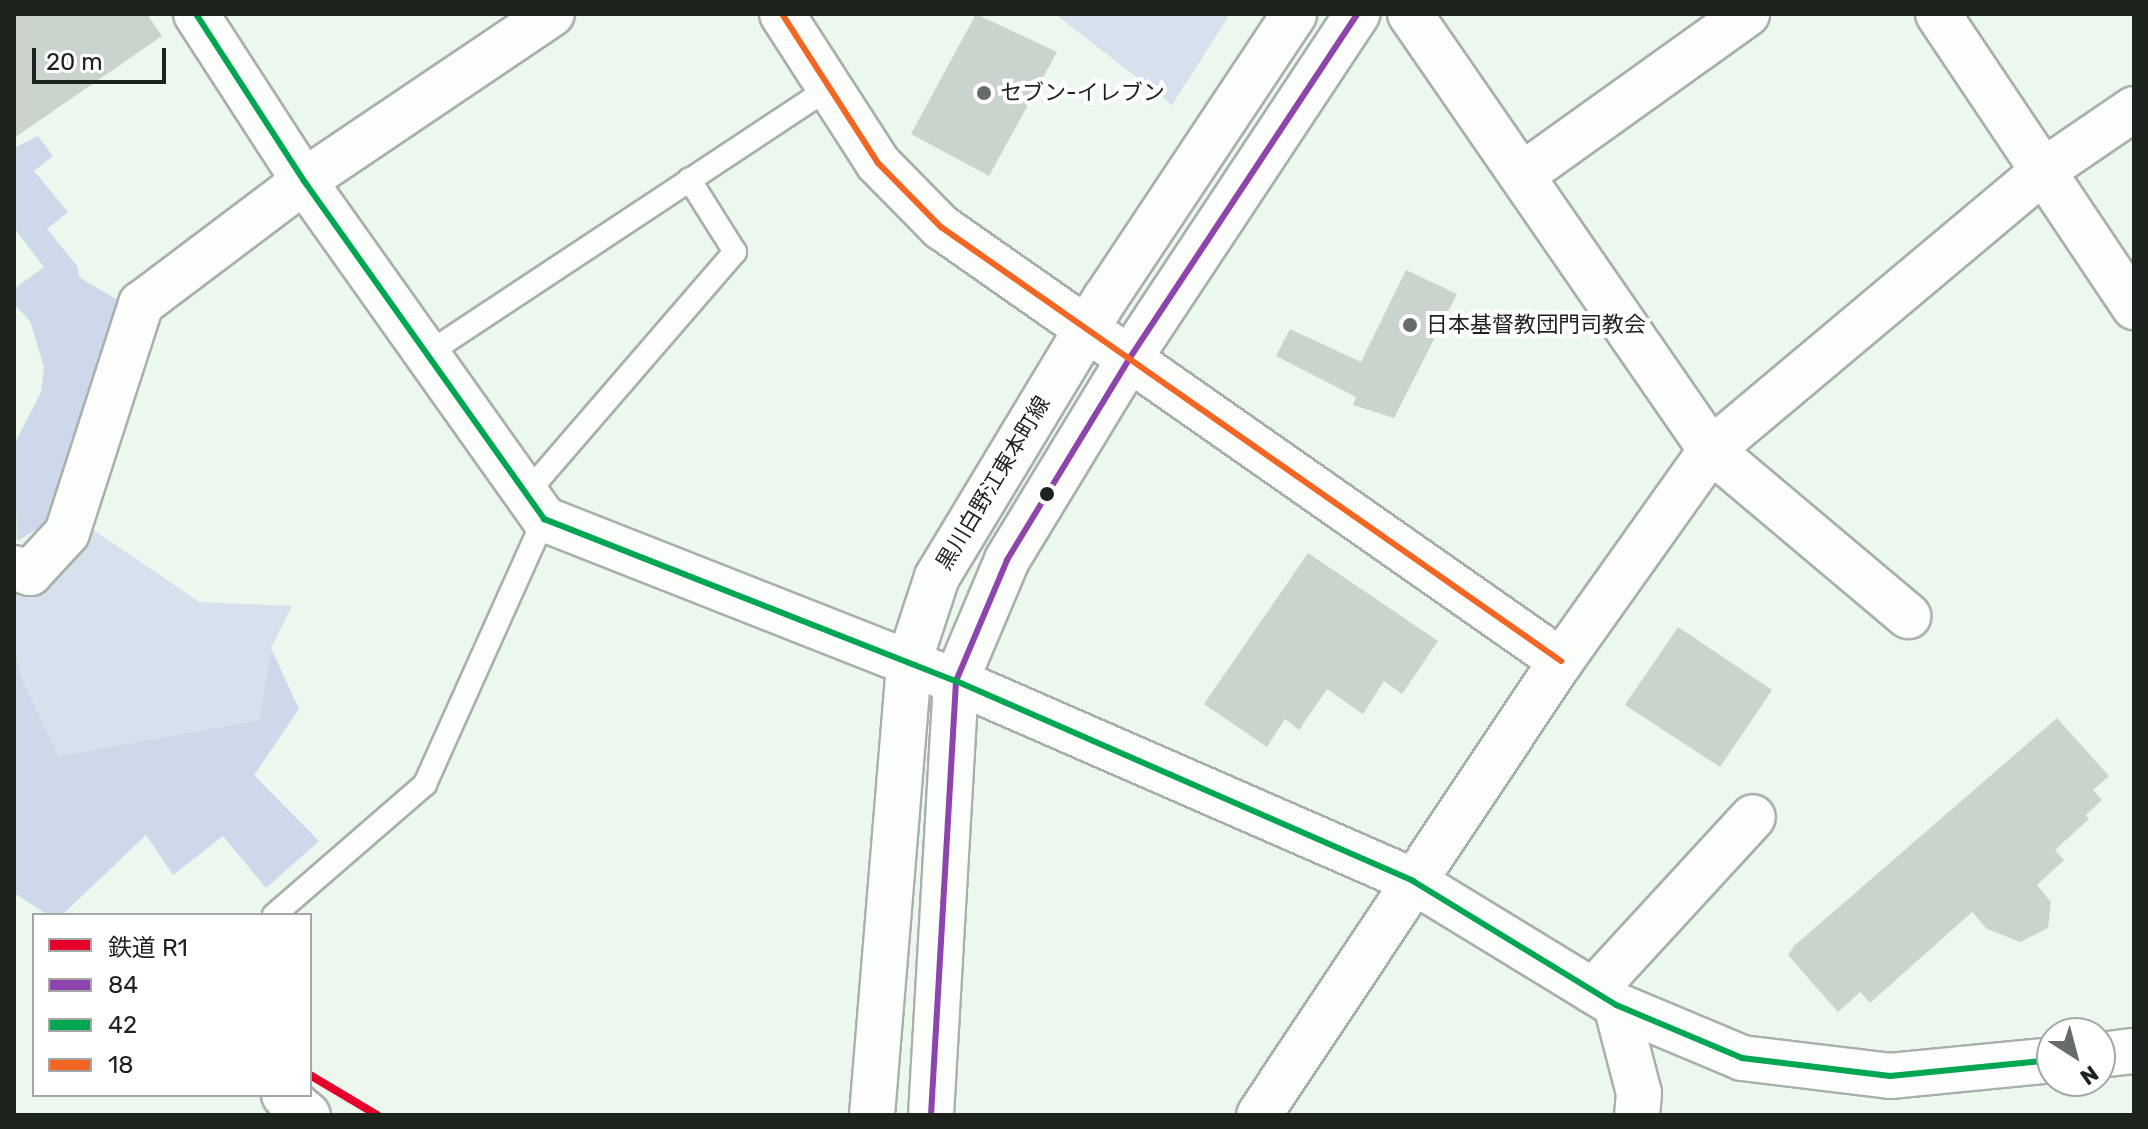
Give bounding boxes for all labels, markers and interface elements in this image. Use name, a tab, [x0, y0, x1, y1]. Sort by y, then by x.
scale bar	[36, 32, 170, 82]
text: 20 m	[46, 48, 103, 76]
place label: セブン-イレブン	[1000, 80, 1165, 106]
marker: セブン-イレブン	[975, 84, 993, 102]
place label: 日本基督教団門司教会	[1426, 312, 1646, 338]
marker: 日本基督教団門司教会	[1401, 316, 1419, 334]
street label: 黒川白野江東本町線	[931, 391, 1055, 575]
unlabelled marker	[1039, 486, 1055, 502]
legend	[32, 913, 312, 1097]
text: 鉄道 R1	[108, 934, 188, 962]
text: 84	[108, 971, 138, 999]
text: 42	[108, 1011, 137, 1039]
north arrow	[2036, 1017, 2116, 1097]
text: 18	[108, 1051, 134, 1079]
text: N	[2075, 1060, 2104, 1091]

